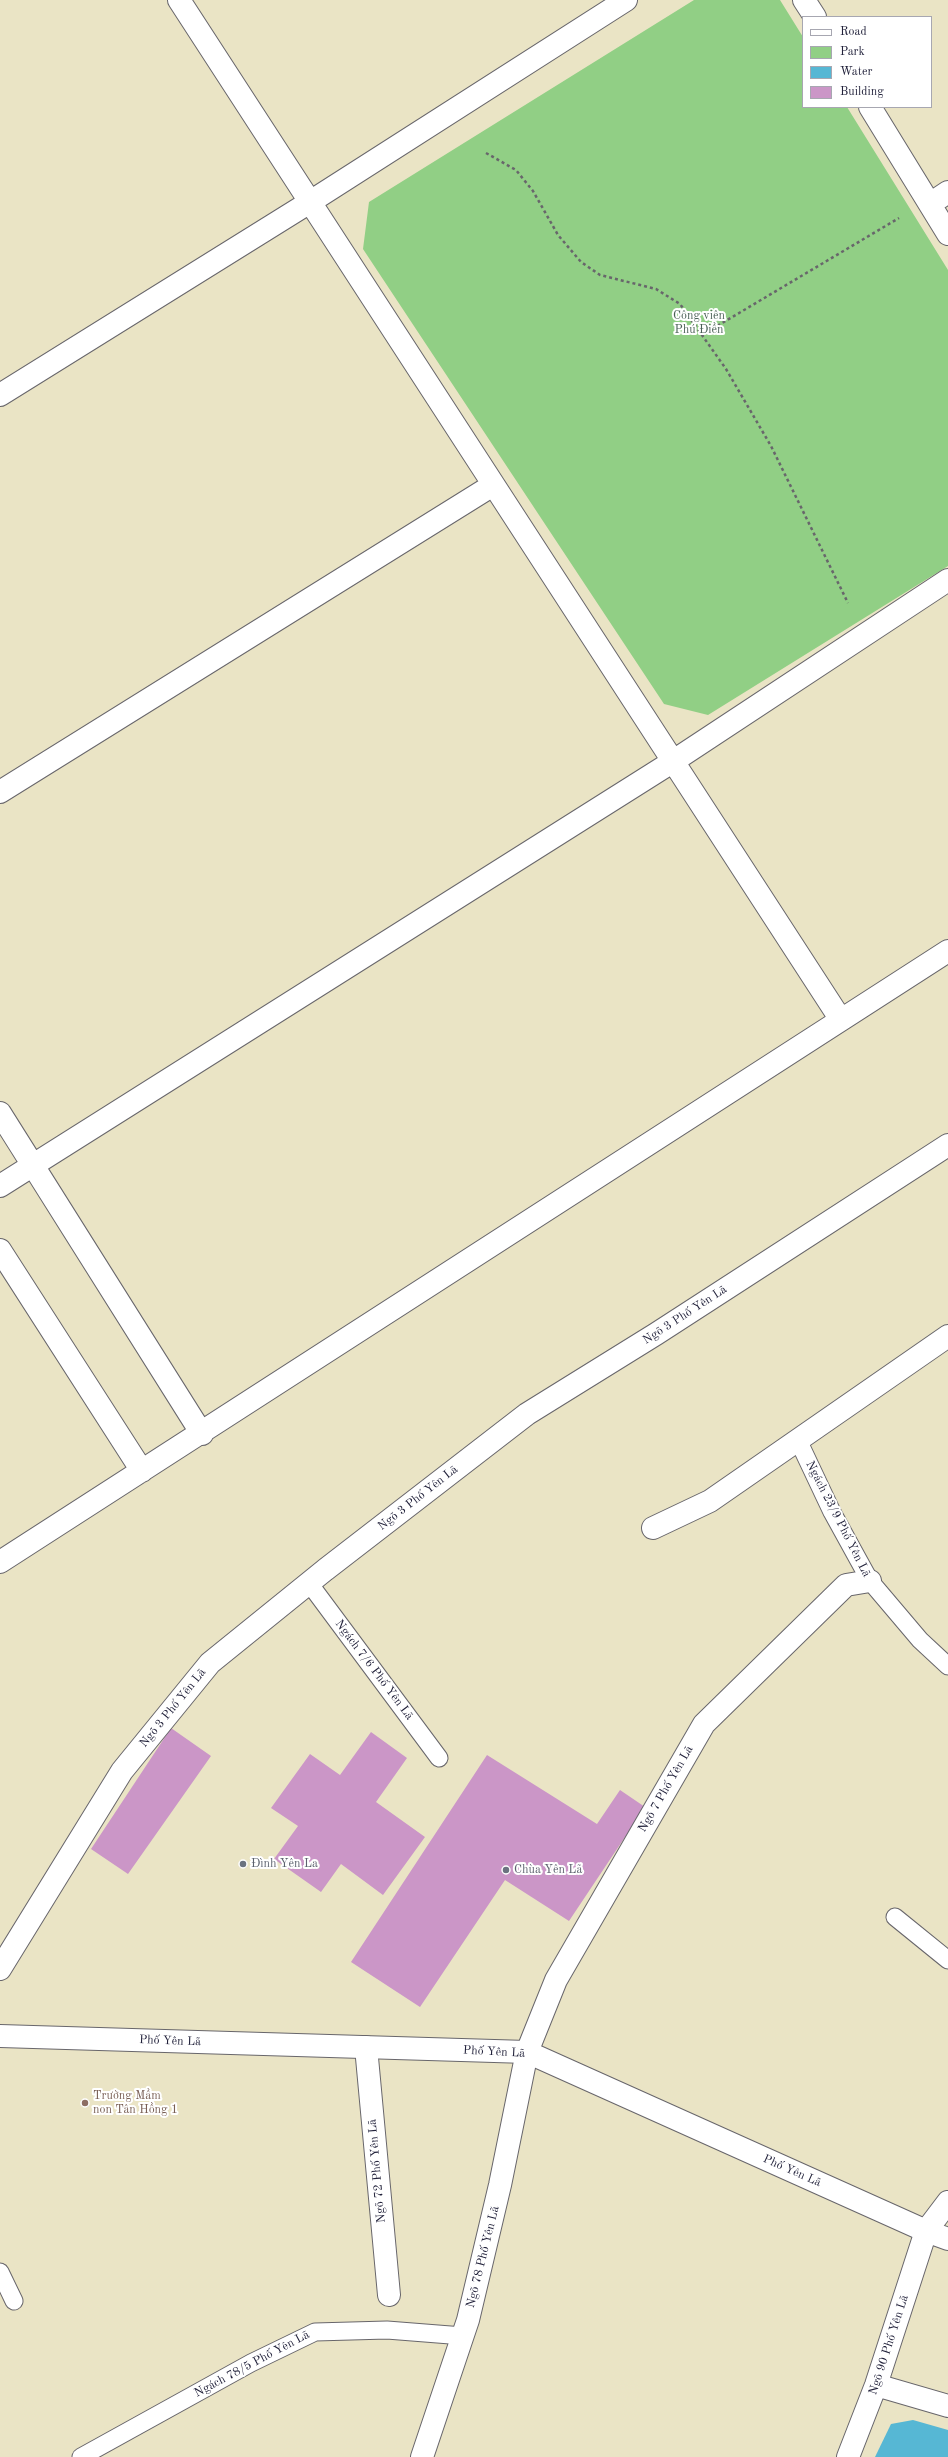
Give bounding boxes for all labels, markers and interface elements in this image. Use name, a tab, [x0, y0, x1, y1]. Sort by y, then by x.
legend	[802, 16, 932, 108]
text: Road	[840, 26, 867, 38]
text: Park	[840, 46, 865, 58]
text: Water	[840, 66, 872, 78]
text: Building	[840, 86, 884, 98]
park label: Công viên Phú Điền	[673, 309, 725, 337]
street label: Ngõ 3 Phố Yên Lã	[640, 1282, 730, 1348]
street label: Ngách 23/9 Phố Yên Lã	[802, 1458, 874, 1580]
street label: Ngõ 3 Phố Yên Lã	[375, 1462, 461, 1534]
street label: Ngách 7/6 Phố Yên Lã	[332, 1617, 416, 1723]
street label: Ngõ 3 Phố Yên Lã	[137, 1666, 209, 1750]
street label: Ngõ 7 Phố Yên Lã	[635, 1743, 697, 1835]
place label: Đình Yên La	[251, 1857, 318, 1871]
marker: Đình Yên La	[238, 1859, 248, 1869]
place label: Chùa Yên Lã	[514, 1863, 582, 1877]
marker: Chùa Yên Lã	[501, 1865, 511, 1875]
street label: Phố Yên Lã	[139, 2033, 201, 2049]
street label: Phố Yên Lã	[463, 2043, 525, 2061]
place label: Trường Mầm non Tân Hồng 1	[93, 2089, 178, 2117]
marker: Trường Mầm non Tân Hồng 1	[80, 2098, 90, 2108]
street label: Ngõ 72 Phố Yên Lã	[365, 2118, 389, 2224]
street label: Phố Yên Lã	[761, 2152, 823, 2190]
street label: Ngõ 78 Phố Yên Lã	[463, 2205, 503, 2309]
street label: Ngõ 90 Phố Yên Lã	[866, 2293, 912, 2397]
street label: Ngách 78/5 Phố Yên Lã	[192, 2327, 312, 2401]

